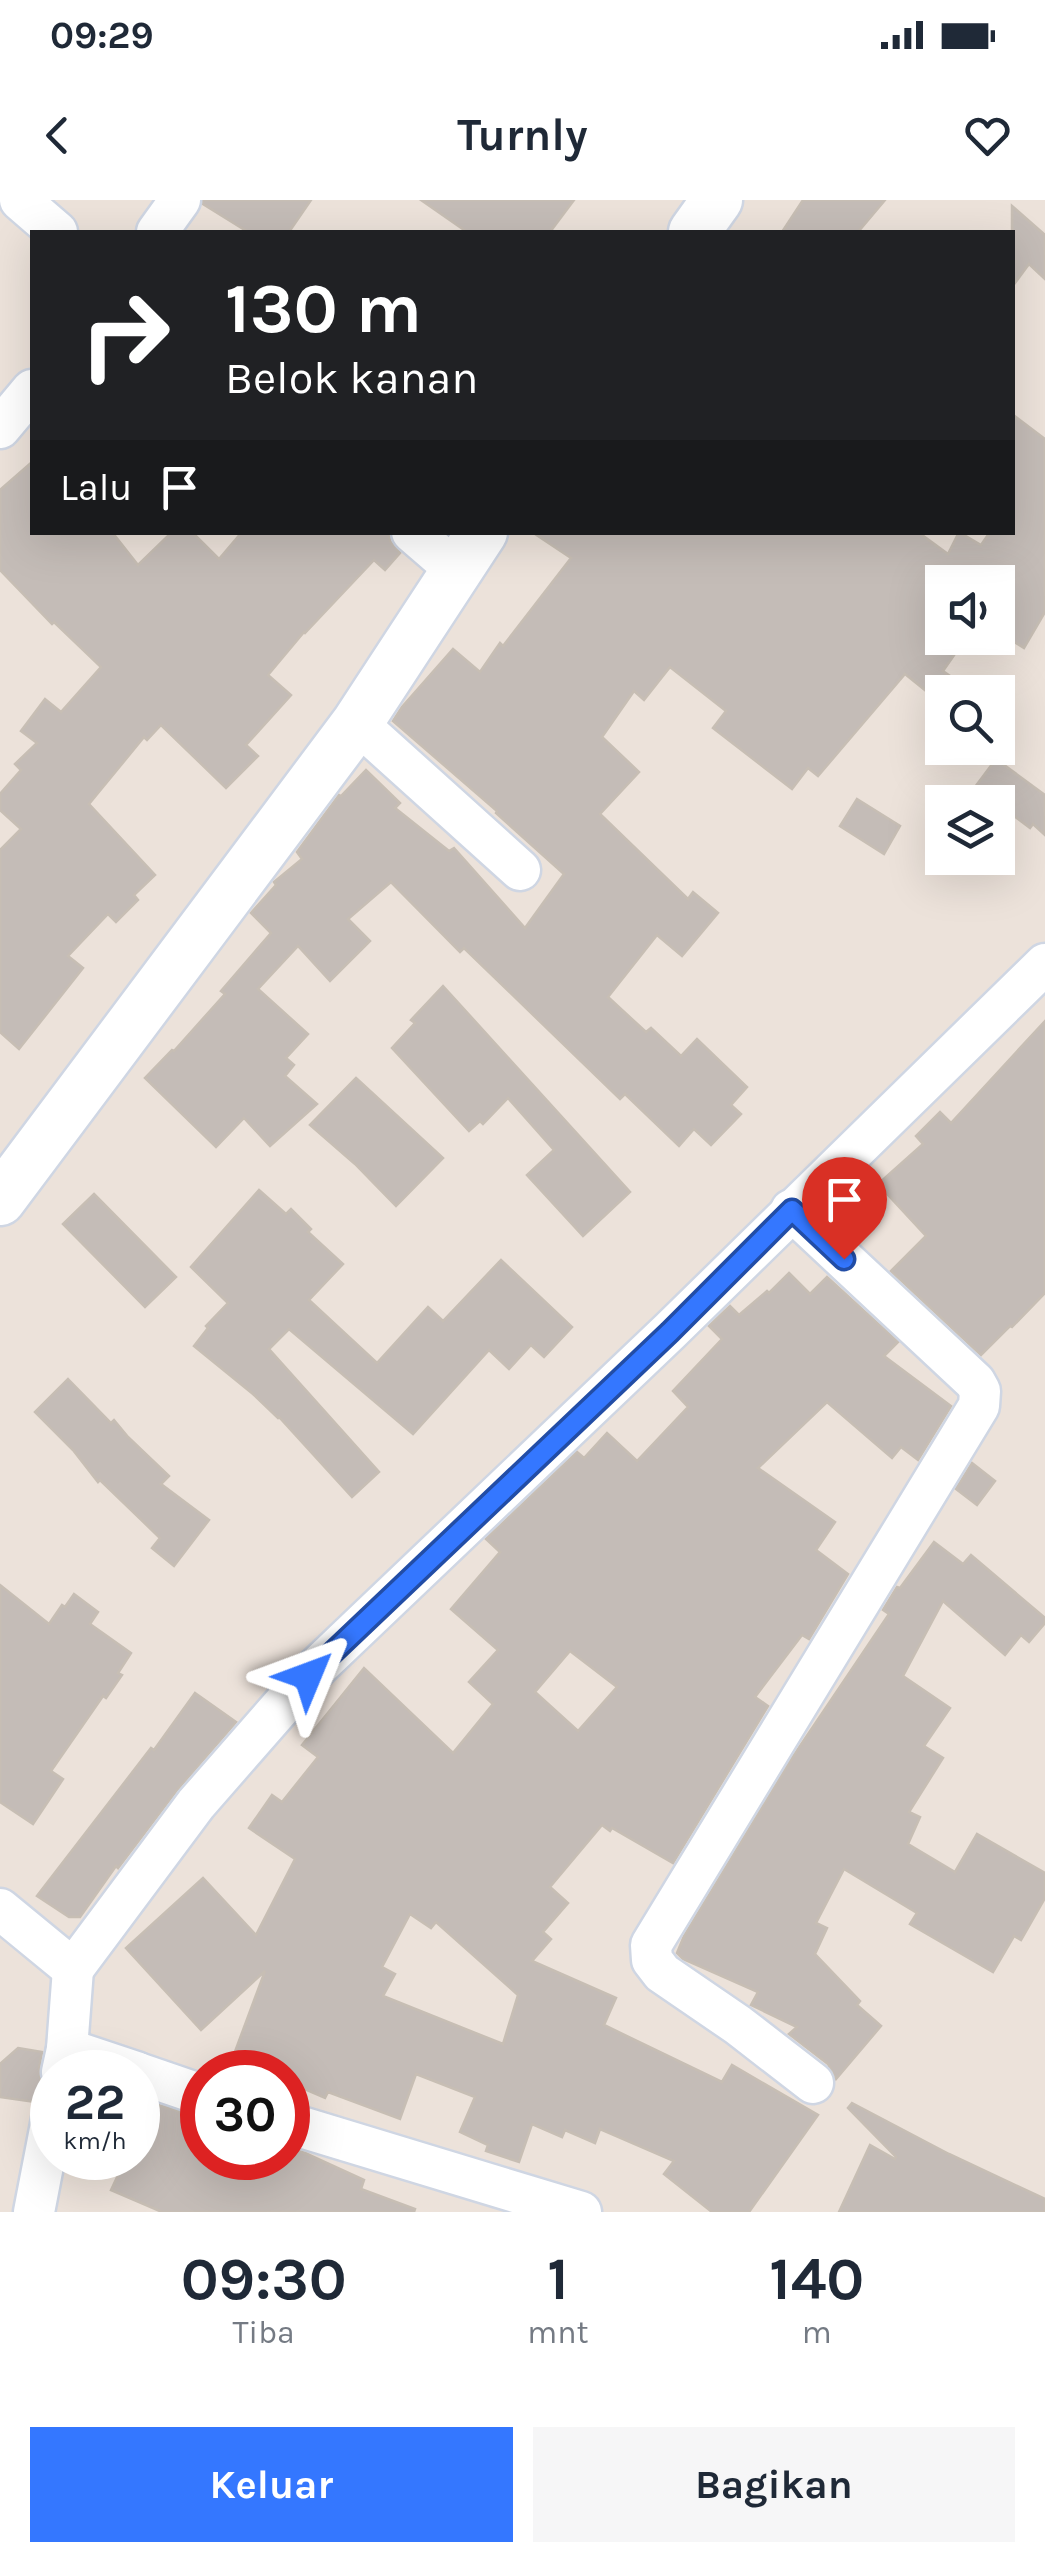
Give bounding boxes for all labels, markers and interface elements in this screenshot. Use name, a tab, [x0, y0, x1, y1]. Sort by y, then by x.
text: 09:29	[50, 13, 154, 58]
icon: back	[30, 108, 85, 163]
icon: heart	[960, 108, 1015, 163]
text: Turnly	[457, 109, 588, 161]
text: 130 m	[225, 268, 422, 350]
icon: right	[60, 270, 190, 400]
text: Belok kanan	[225, 352, 479, 404]
icon: arrive	[152, 460, 207, 515]
text: Lalu	[60, 465, 132, 510]
map controls	[925, 565, 1015, 875]
button: sound	[925, 565, 1015, 655]
button: search	[925, 675, 1015, 765]
button: layers	[925, 785, 1015, 875]
pin	[802, 1157, 887, 1260]
icon: arrive	[817, 1172, 872, 1227]
position arrow	[256, 1624, 360, 1728]
speed limit sign: 30	[180, 2050, 310, 2180]
text: 22	[65, 2073, 125, 2132]
text: km/h	[63, 2126, 127, 2155]
text: 09:30	[181, 2244, 347, 2314]
text: 1	[547, 2244, 569, 2314]
text: 140	[769, 2244, 864, 2314]
text: Tiba	[233, 2314, 295, 2351]
text: mnt	[527, 2314, 589, 2351]
text: m	[802, 2314, 832, 2351]
button: Keluar	[30, 2427, 513, 2542]
button: Bagikan	[533, 2427, 1015, 2542]

